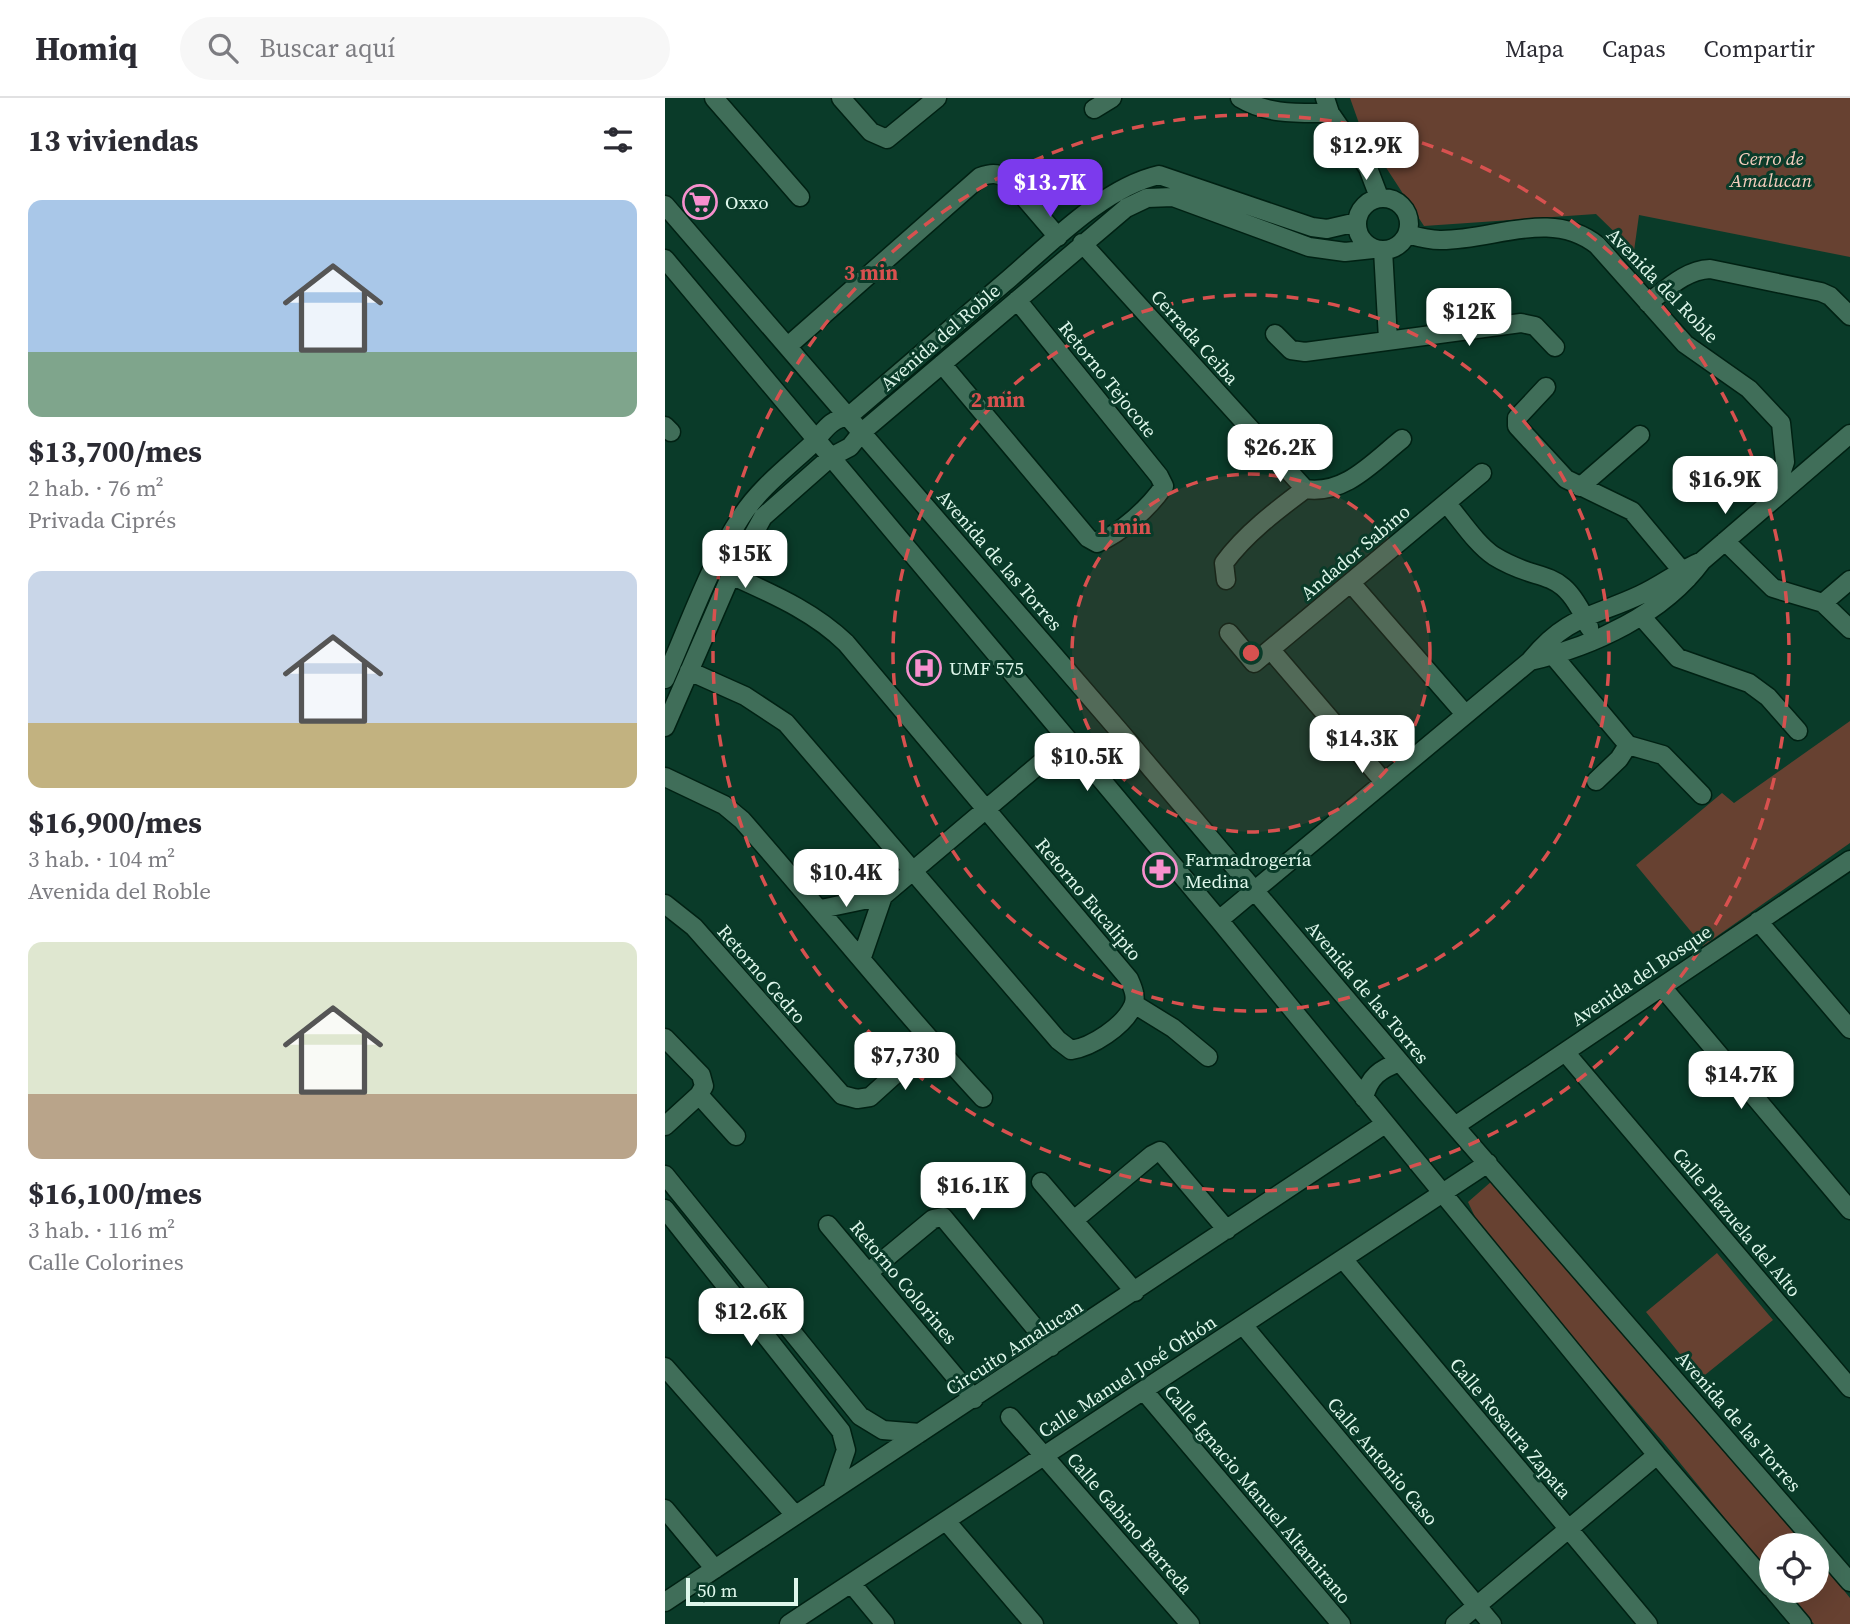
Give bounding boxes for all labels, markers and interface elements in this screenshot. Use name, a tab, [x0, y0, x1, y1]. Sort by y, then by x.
search box	[180, 17, 670, 80]
text: Homiq	[35, 26, 138, 71]
icon: search	[204, 29, 242, 67]
text: Buscar aquí	[260, 30, 395, 66]
text: Mapa	[1505, 32, 1564, 65]
text: Capas	[1602, 32, 1666, 65]
text: Compartir	[1704, 32, 1815, 65]
text: 13 viviendas	[28, 120, 199, 161]
icon: filters	[599, 121, 637, 159]
pin: $12.9K	[1309, 122, 1423, 182]
text: $12.9K	[1330, 129, 1402, 161]
park label: Cerro de Amalucan	[1729, 145, 1812, 193]
pin: $13.7K	[993, 159, 1107, 219]
text: $13.7K	[1014, 166, 1086, 198]
supermarket icon: Oxxo	[681, 183, 719, 221]
place label: Oxxo	[725, 189, 769, 215]
street label: Avenida del Roble	[1601, 222, 1725, 348]
icon: home	[270, 245, 396, 371]
text: 3 min	[844, 258, 898, 287]
street label: Avenida del Roble	[874, 278, 1006, 396]
street label: Cerrada Ceiba	[1145, 284, 1245, 390]
pin: $12K	[1428, 288, 1510, 348]
text: $12K	[1442, 295, 1496, 327]
street label: Retorno Tejocote	[1053, 315, 1163, 443]
text: 2 min	[971, 385, 1025, 414]
pin: $26.2K	[1223, 424, 1337, 484]
text: $13,700/mes	[28, 431, 202, 472]
text: $26.2K	[1244, 431, 1316, 463]
pin: $16.9K	[1668, 456, 1782, 516]
text: $16.9K	[1689, 463, 1761, 495]
text: 2 hab. · 76 m²	[28, 472, 164, 504]
street label: Avenida de las Torres	[931, 484, 1069, 636]
street label: Andador Sabino	[1295, 498, 1415, 606]
text: Privada Ciprés	[28, 504, 176, 536]
text: 1 min	[1097, 512, 1151, 541]
pin: $15K	[704, 531, 786, 590]
text: $15K	[718, 537, 772, 569]
icon: home	[270, 616, 396, 742]
centre of rings	[1239, 641, 1263, 665]
hospital icon: UMF 575	[905, 649, 943, 687]
place label: UMF 575	[949, 655, 1024, 681]
pin: $14.3K	[1305, 716, 1419, 775]
text: $14.3K	[1326, 722, 1398, 754]
pin: $10.5K	[1030, 734, 1144, 793]
text: $10.5K	[1051, 740, 1123, 772]
text: $16,900/mes	[28, 802, 202, 843]
street label: Retorno Eucalipto	[1030, 832, 1148, 966]
text: 3 hab. · 104 m²	[28, 843, 175, 875]
place label: Farmadrogería Medina	[1185, 846, 1312, 894]
pin: $10.4K	[789, 850, 903, 909]
pharmacy icon: Farmadrogería Medina	[1141, 851, 1179, 889]
text: $10.4K	[810, 856, 882, 888]
text: Avenida del Roble	[28, 875, 211, 907]
street label: Avenida de las Torres	[1301, 915, 1435, 1069]
street label: Avenida del Bosque	[1566, 918, 1716, 1032]
street label: Retorno Cedro	[712, 919, 812, 1029]
icon: home	[270, 987, 396, 1113]
pin: $7,730	[848, 1032, 962, 1092]
text: $7,730	[870, 1039, 940, 1071]
pin: $14.7K	[1684, 1052, 1798, 1111]
text: $14.7K	[1705, 1058, 1777, 1090]
street label: Calle Plazuela del Alto	[1667, 1142, 1807, 1302]
pin: $16.1K	[916, 1162, 1030, 1222]
text: $16.1K	[937, 1169, 1009, 1201]
text: $16,100/mes	[28, 1173, 202, 1214]
text: 3 hab. · 116 m²	[28, 1214, 175, 1246]
street label: Retorno Colorines	[844, 1215, 964, 1349]
text: Calle Colorines	[28, 1246, 184, 1278]
pin: $12.6K	[694, 1288, 808, 1348]
street label: Circuito Amalucan	[940, 1293, 1088, 1401]
text: $12.6K	[715, 1295, 787, 1327]
street label: Calle Manuel José Othón	[1033, 1309, 1221, 1443]
street label: Avenida de las Torres	[1670, 1345, 1808, 1497]
street label: Calle Rosaura Zapata	[1444, 1352, 1578, 1504]
street label: Calle Ignacio Manuel Altamirano	[1158, 1379, 1358, 1609]
street label: Calle Antonio Caso	[1322, 1391, 1444, 1531]
street label: Calle Gabino Barreda	[1061, 1447, 1199, 1600]
map controls	[1759, 1533, 1829, 1603]
button: locate	[1759, 1533, 1829, 1603]
scale bar	[686, 1575, 798, 1607]
text: 50 m	[697, 1577, 738, 1603]

